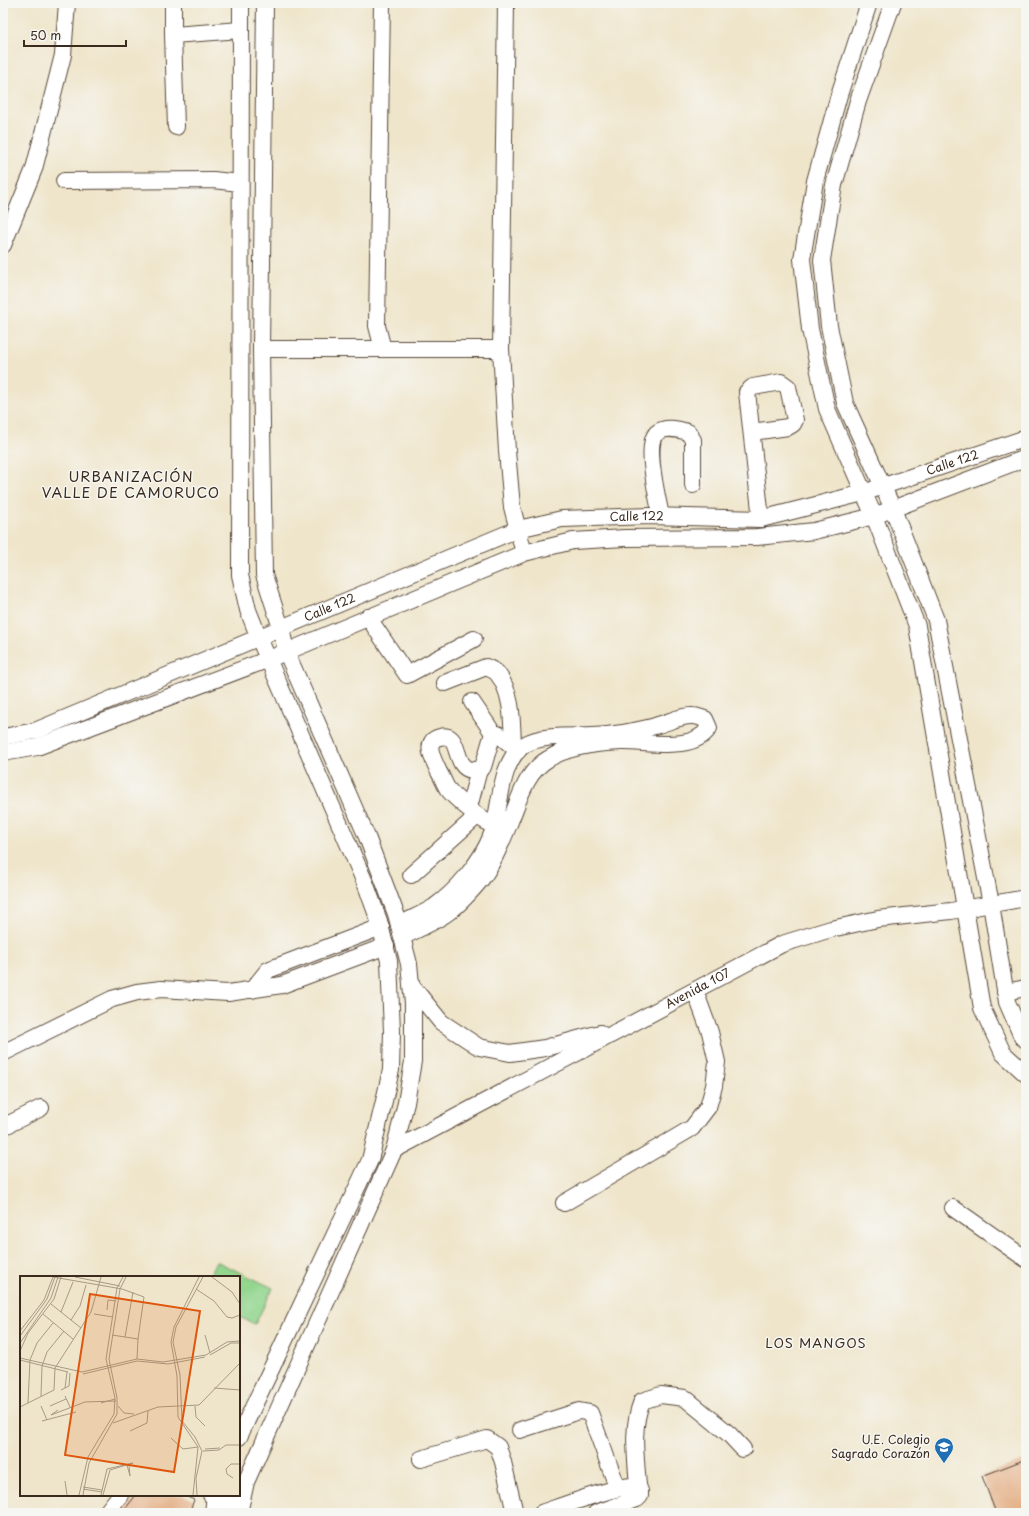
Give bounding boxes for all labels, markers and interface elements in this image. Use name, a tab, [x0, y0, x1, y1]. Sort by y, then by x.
scale bar	[24, 22, 126, 48]
text: 50 m	[30, 26, 61, 44]
street label: Calle 122	[924, 445, 981, 479]
district label: URBANIZACIÓN VALLE DE CAMORUCO	[42, 466, 220, 503]
street label: Calle 122	[609, 506, 664, 525]
street label: Calle 122	[301, 588, 358, 626]
street label: Avenida 107	[662, 963, 733, 1012]
inset map	[20, 1276, 240, 1496]
district label: LOS MANGOS	[765, 1333, 867, 1352]
place label: U.E. Colegio Sagrado Corazón	[831, 1430, 930, 1462]
school or university icon: U.E. Colegio Sagrado Corazón	[933, 1436, 955, 1464]

